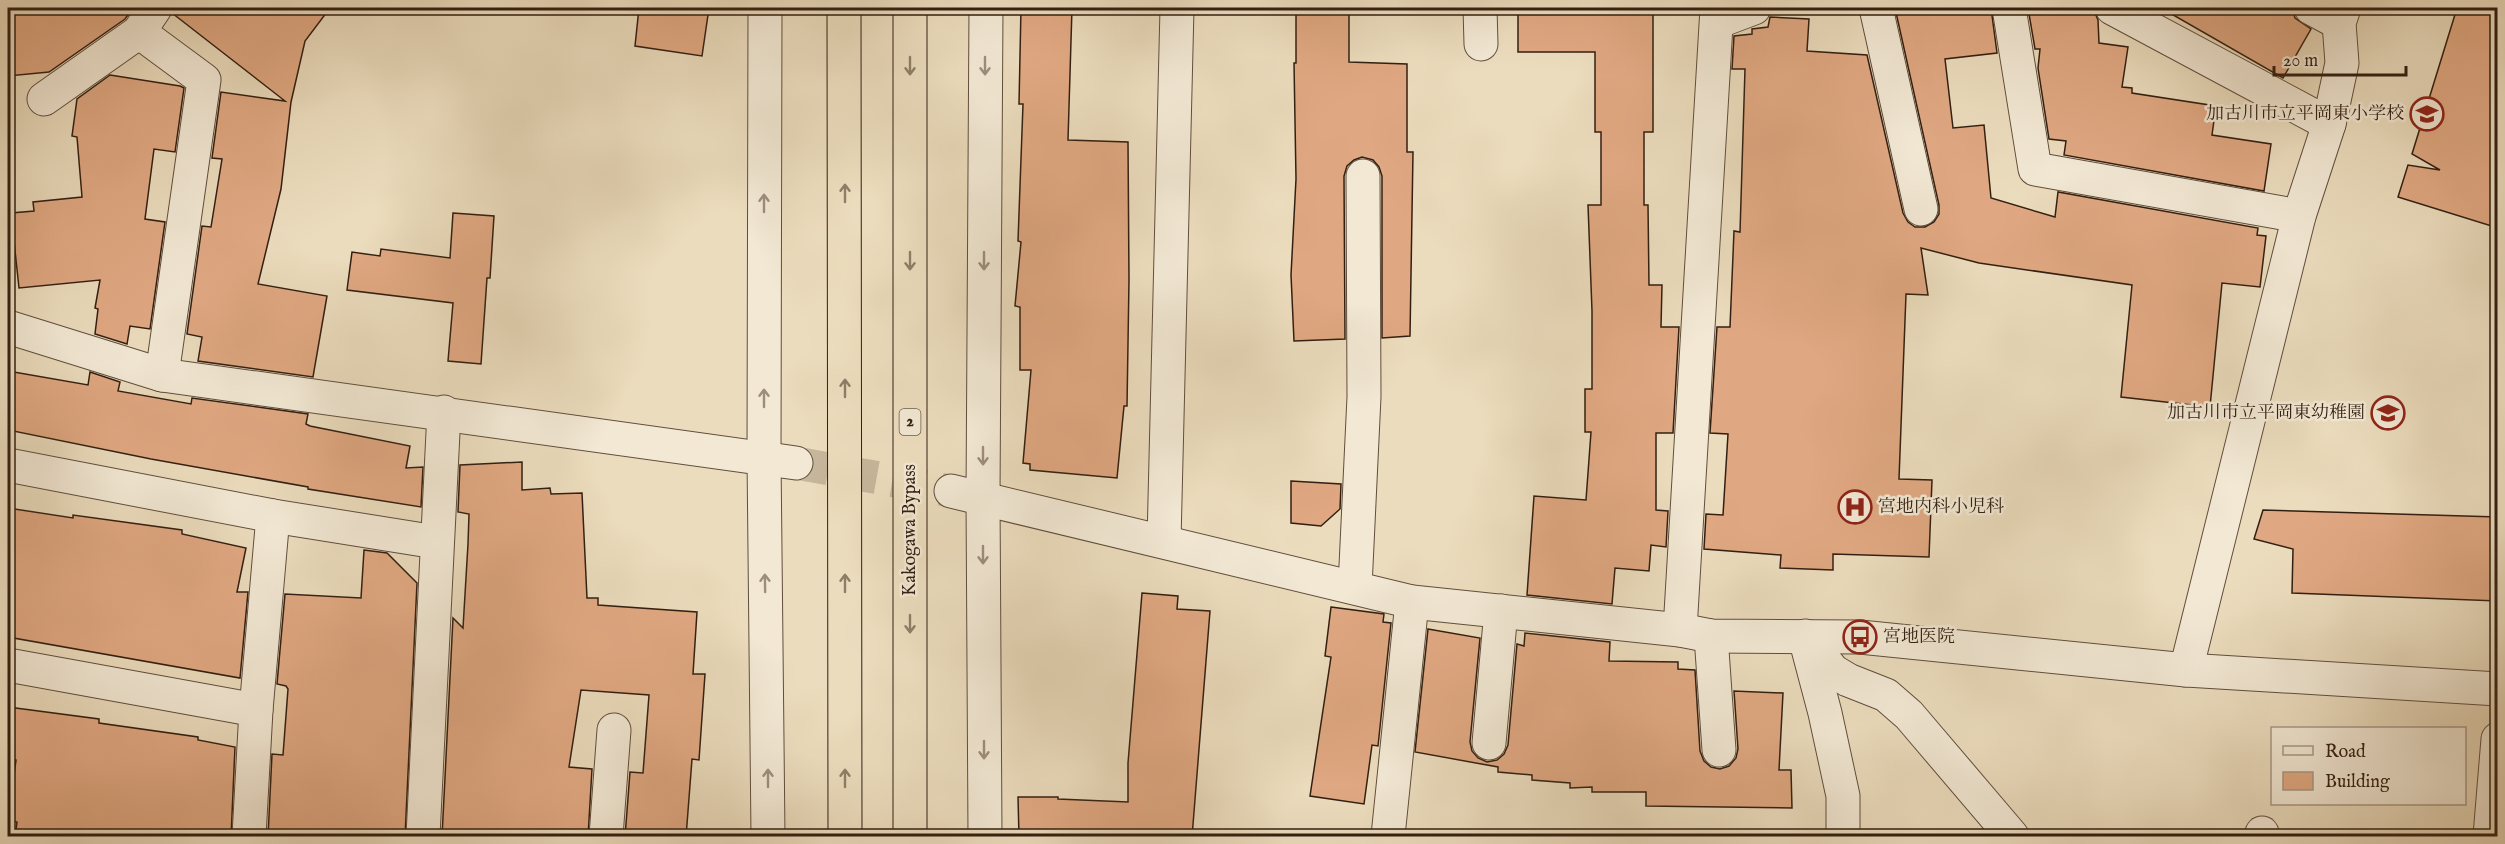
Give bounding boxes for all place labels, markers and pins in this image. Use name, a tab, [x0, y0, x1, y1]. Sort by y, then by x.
school or university icon: 加古川市立平岡東小学校	[2409, 96, 2445, 132]
place label: 加古川市立平岡東小学校	[2206, 103, 2404, 126]
school or university icon: 加古川市立平岡東幼稚園	[2370, 395, 2406, 431]
place label: 加古川市立平岡東幼稚園	[2167, 402, 2365, 425]
hospital icon: 宮地内科小児科	[1837, 489, 1873, 525]
place label: 宮地内科小児科	[1878, 496, 2004, 519]
bus stop icon: 宮地医院	[1842, 619, 1878, 655]
place label: 宮地医院	[1883, 626, 1955, 649]

